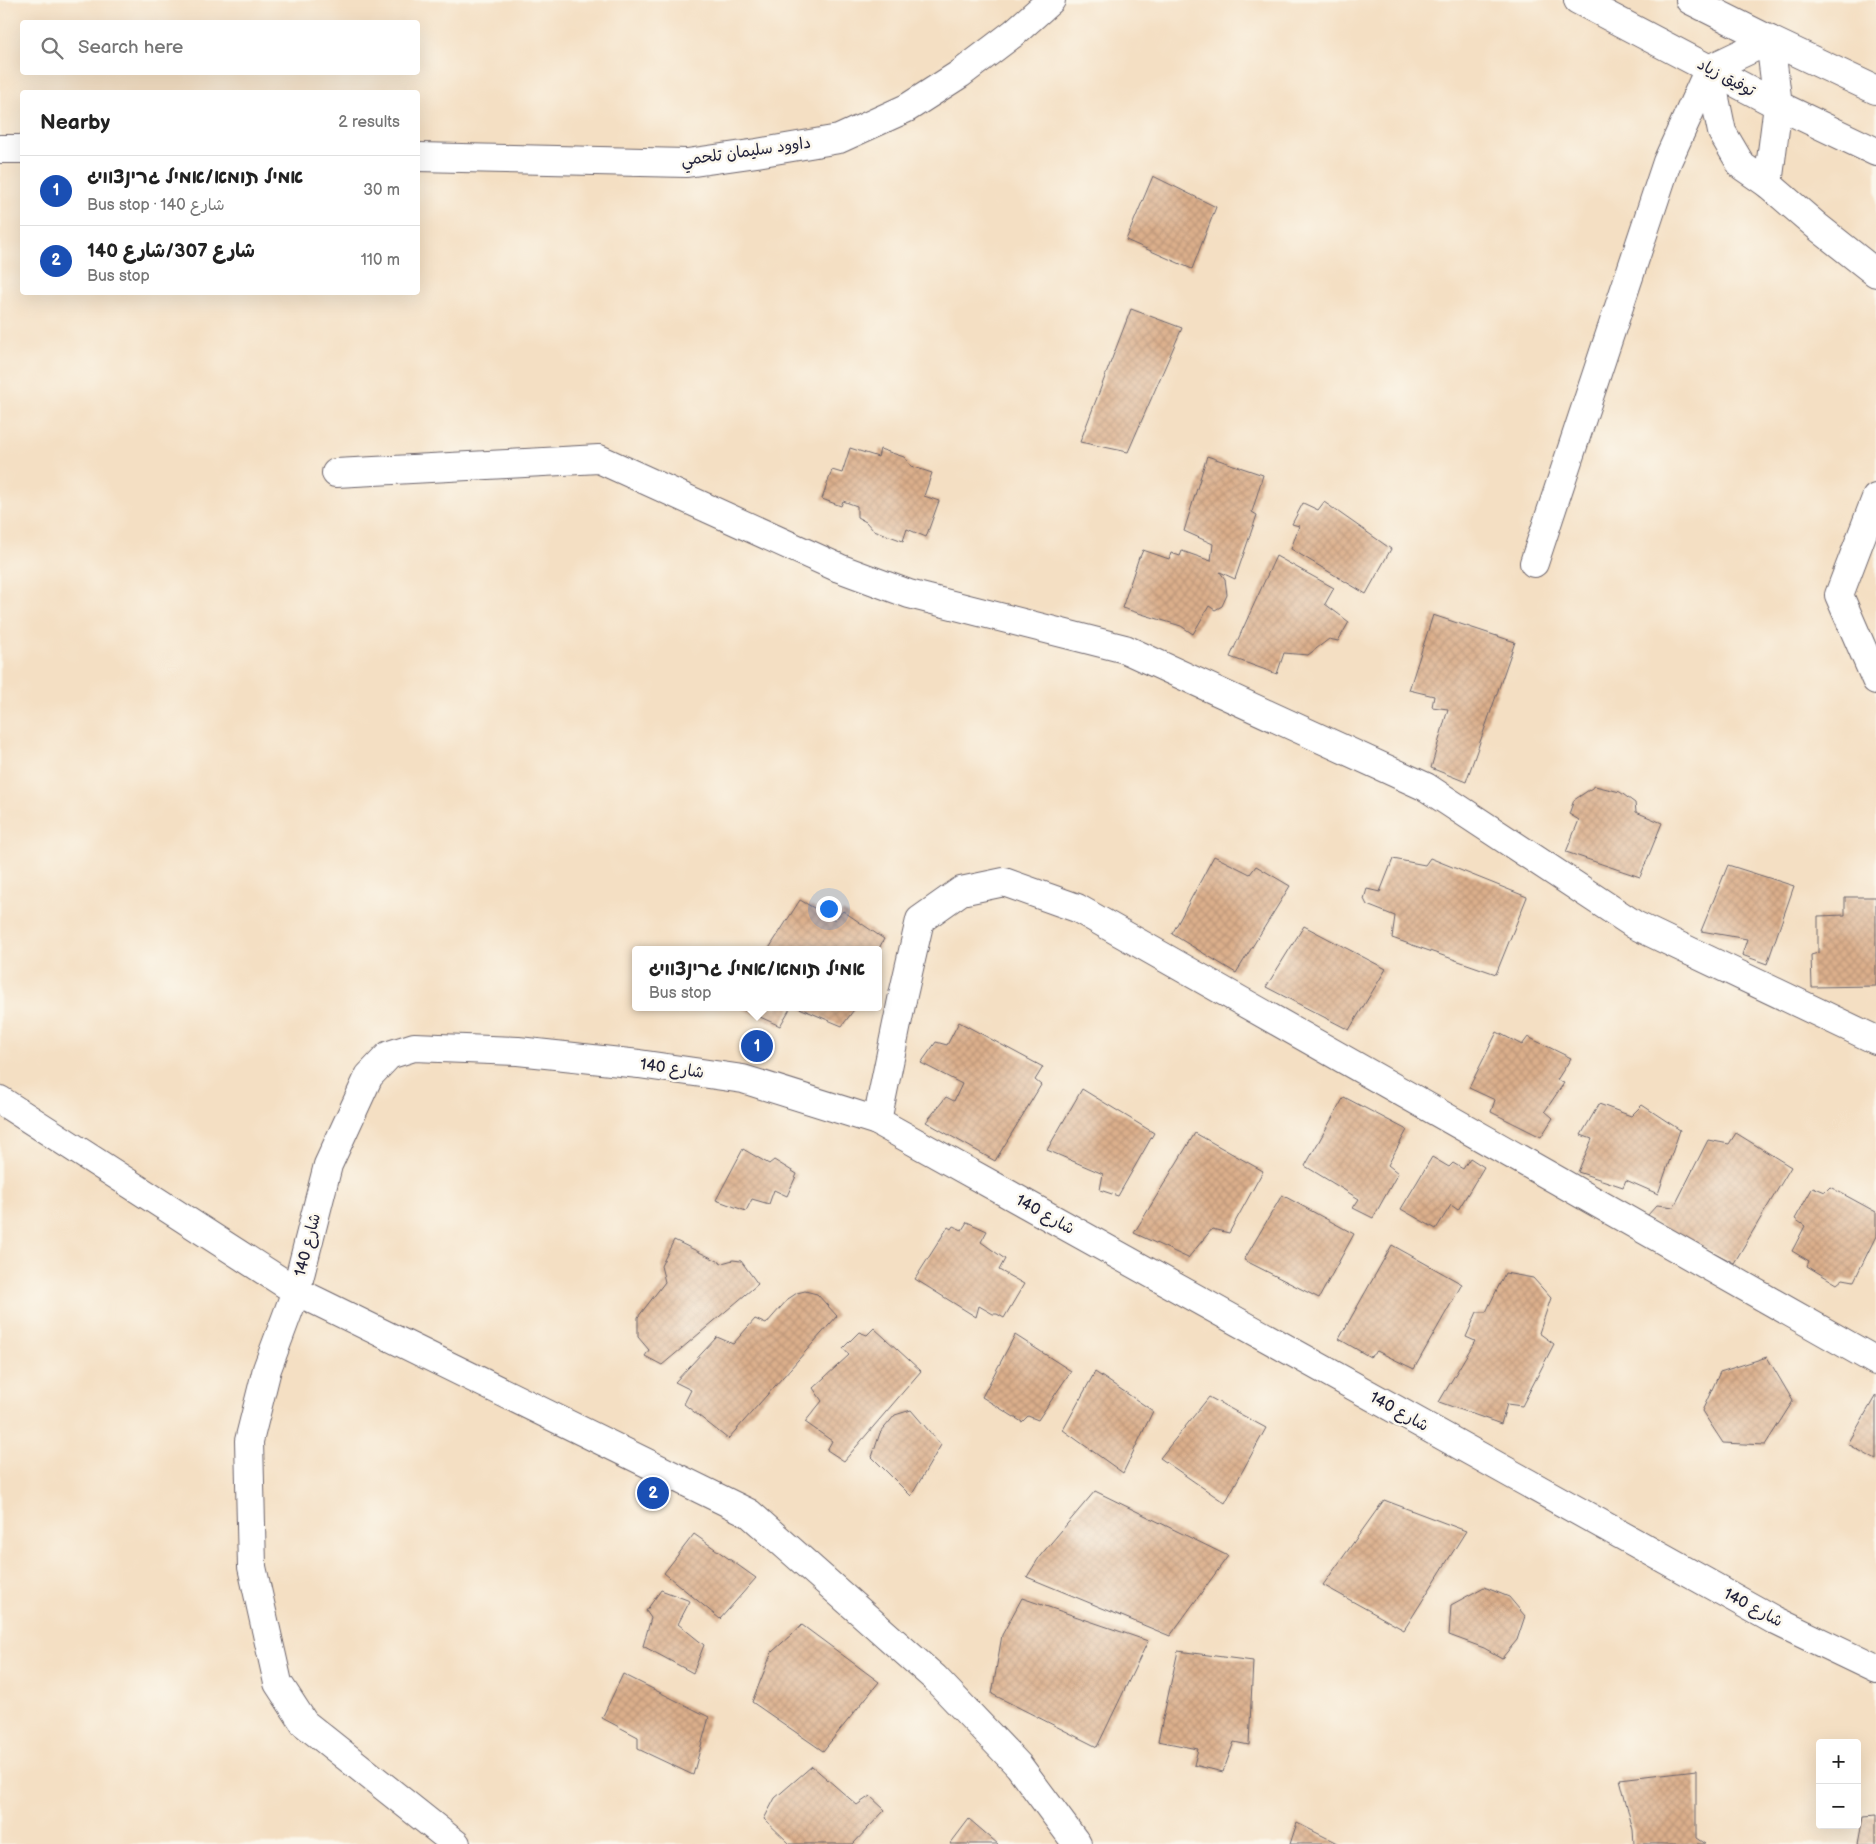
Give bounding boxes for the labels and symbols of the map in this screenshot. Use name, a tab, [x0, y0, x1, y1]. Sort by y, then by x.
street label: توفيق زياد	[1694, 55, 1758, 101]
street label: داوود سليمان تلحمي	[680, 133, 813, 174]
your location	[816, 896, 842, 922]
pin: 1	[741, 1027, 773, 1065]
street label: شارع 140	[639, 1055, 705, 1084]
street label: شارع 140	[1012, 1191, 1078, 1240]
street label: شارع 140	[291, 1211, 326, 1279]
street label: شارع 140	[1366, 1388, 1432, 1437]
pin: 2	[637, 1474, 669, 1512]
street label: شارع 140	[1720, 1585, 1786, 1632]

